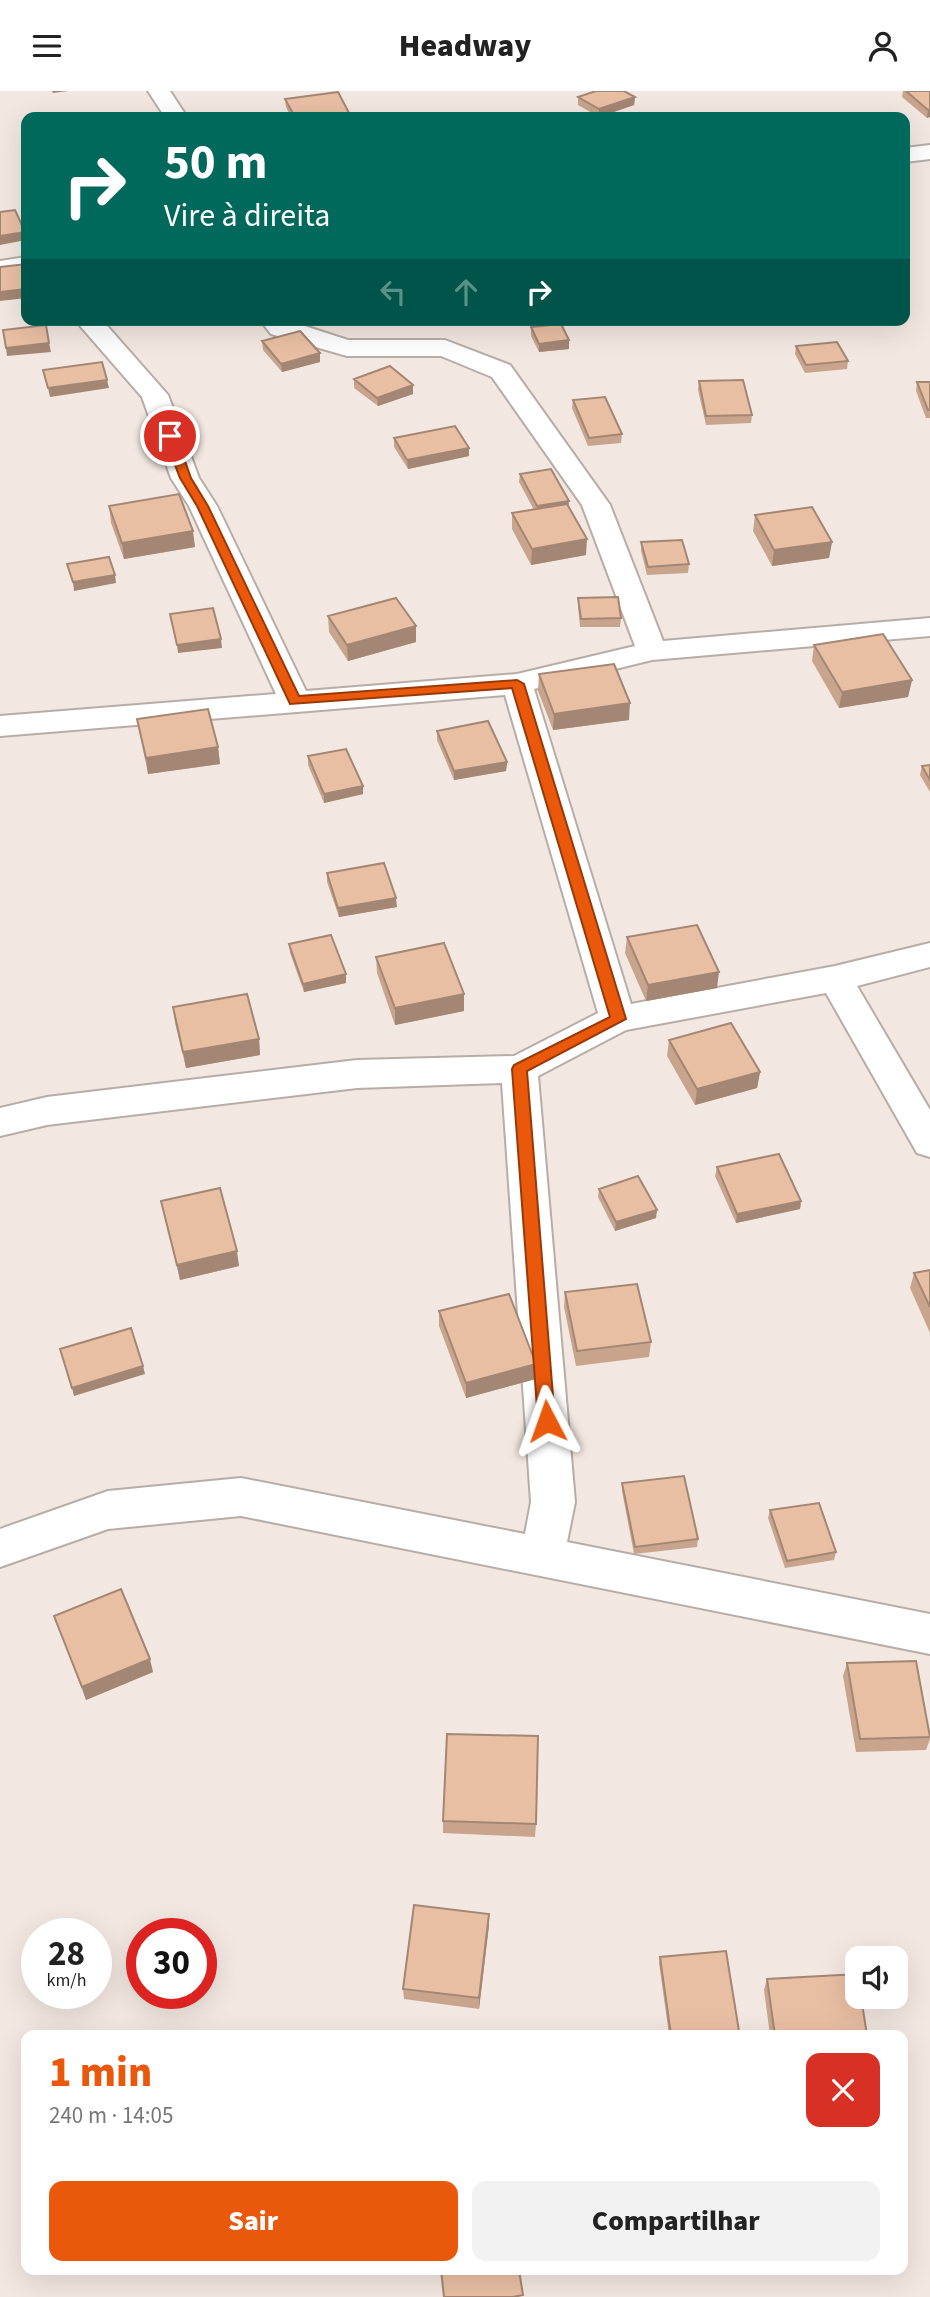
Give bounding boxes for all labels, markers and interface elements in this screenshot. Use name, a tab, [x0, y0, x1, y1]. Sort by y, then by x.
text: Headway	[399, 23, 531, 69]
icon: menu	[28, 27, 66, 65]
icon: person	[864, 27, 902, 65]
text: 50 m	[164, 128, 268, 198]
icon: right	[49, 140, 140, 231]
text: Vire à direita	[164, 193, 330, 239]
icon: left	[374, 273, 412, 311]
icon: ahead	[447, 273, 485, 311]
icon: right	[520, 273, 558, 311]
pin	[140, 406, 200, 466]
icon: arrive	[151, 417, 189, 455]
position arrow	[510, 1384, 584, 1458]
speed limit sign: 30	[126, 1918, 217, 2009]
text: 28	[48, 1929, 85, 1979]
map controls	[845, 1946, 908, 2009]
button: sound	[845, 1946, 908, 2009]
text: km/h	[47, 1968, 86, 1993]
text: 1 min	[49, 2043, 152, 2103]
button: close	[806, 2053, 880, 2127]
text: 240 m · 14:05	[49, 2099, 173, 2132]
button: Sair	[49, 2181, 458, 2261]
button: Compartilhar	[472, 2181, 880, 2261]

